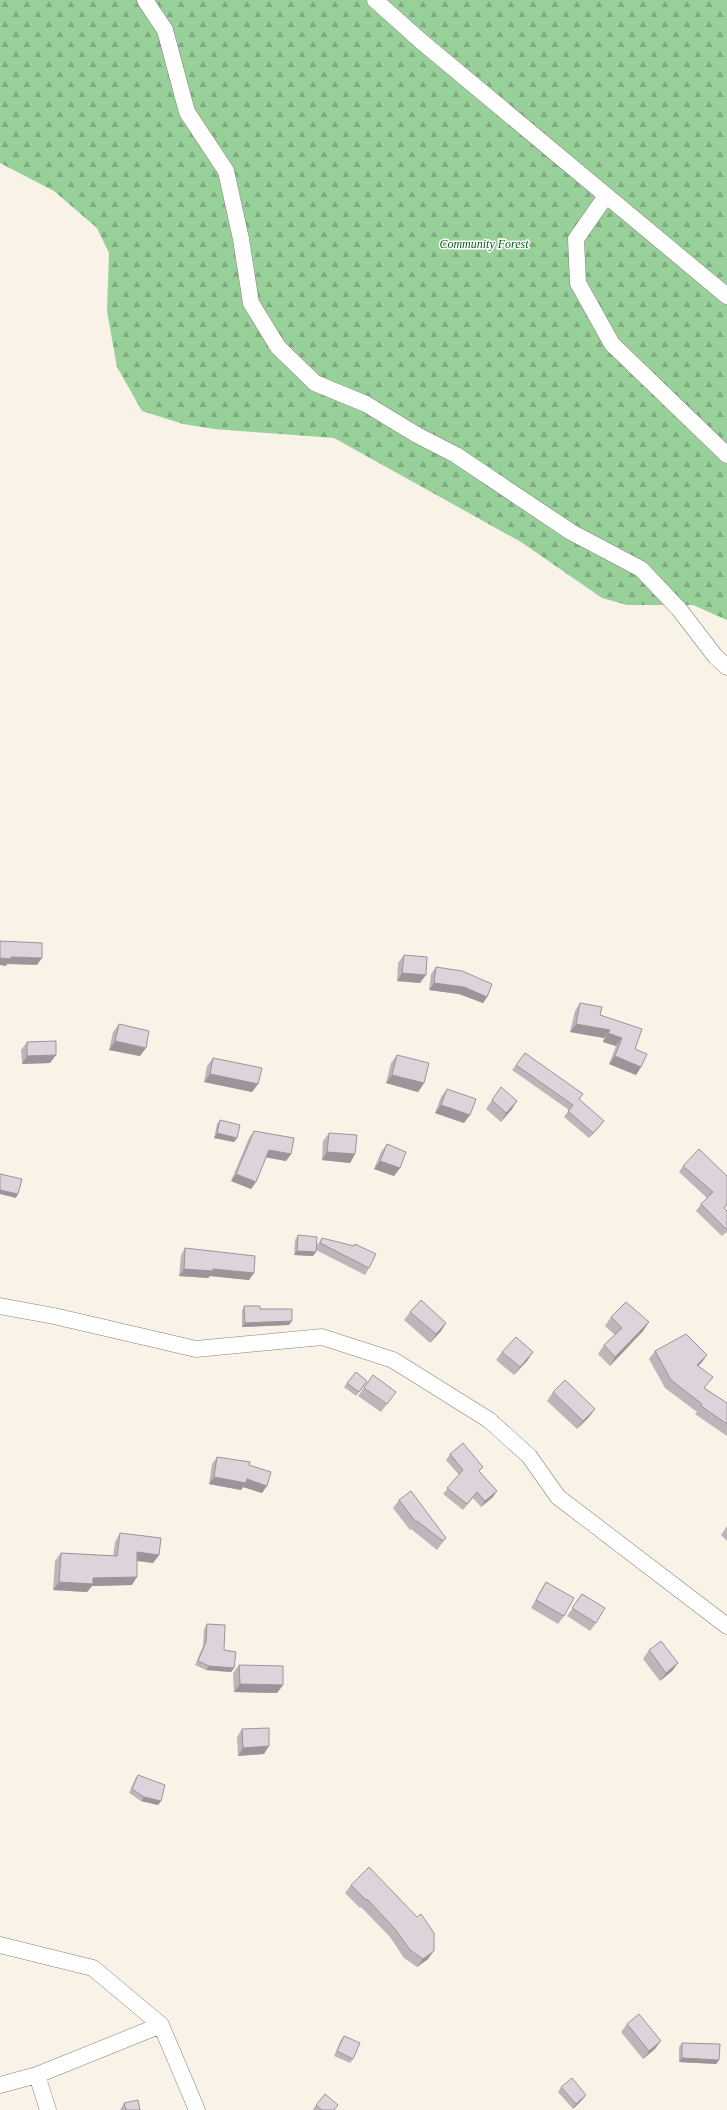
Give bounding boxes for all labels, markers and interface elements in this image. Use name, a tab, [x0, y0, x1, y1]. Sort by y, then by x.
park label: Community Forest	[439, 237, 529, 251]

